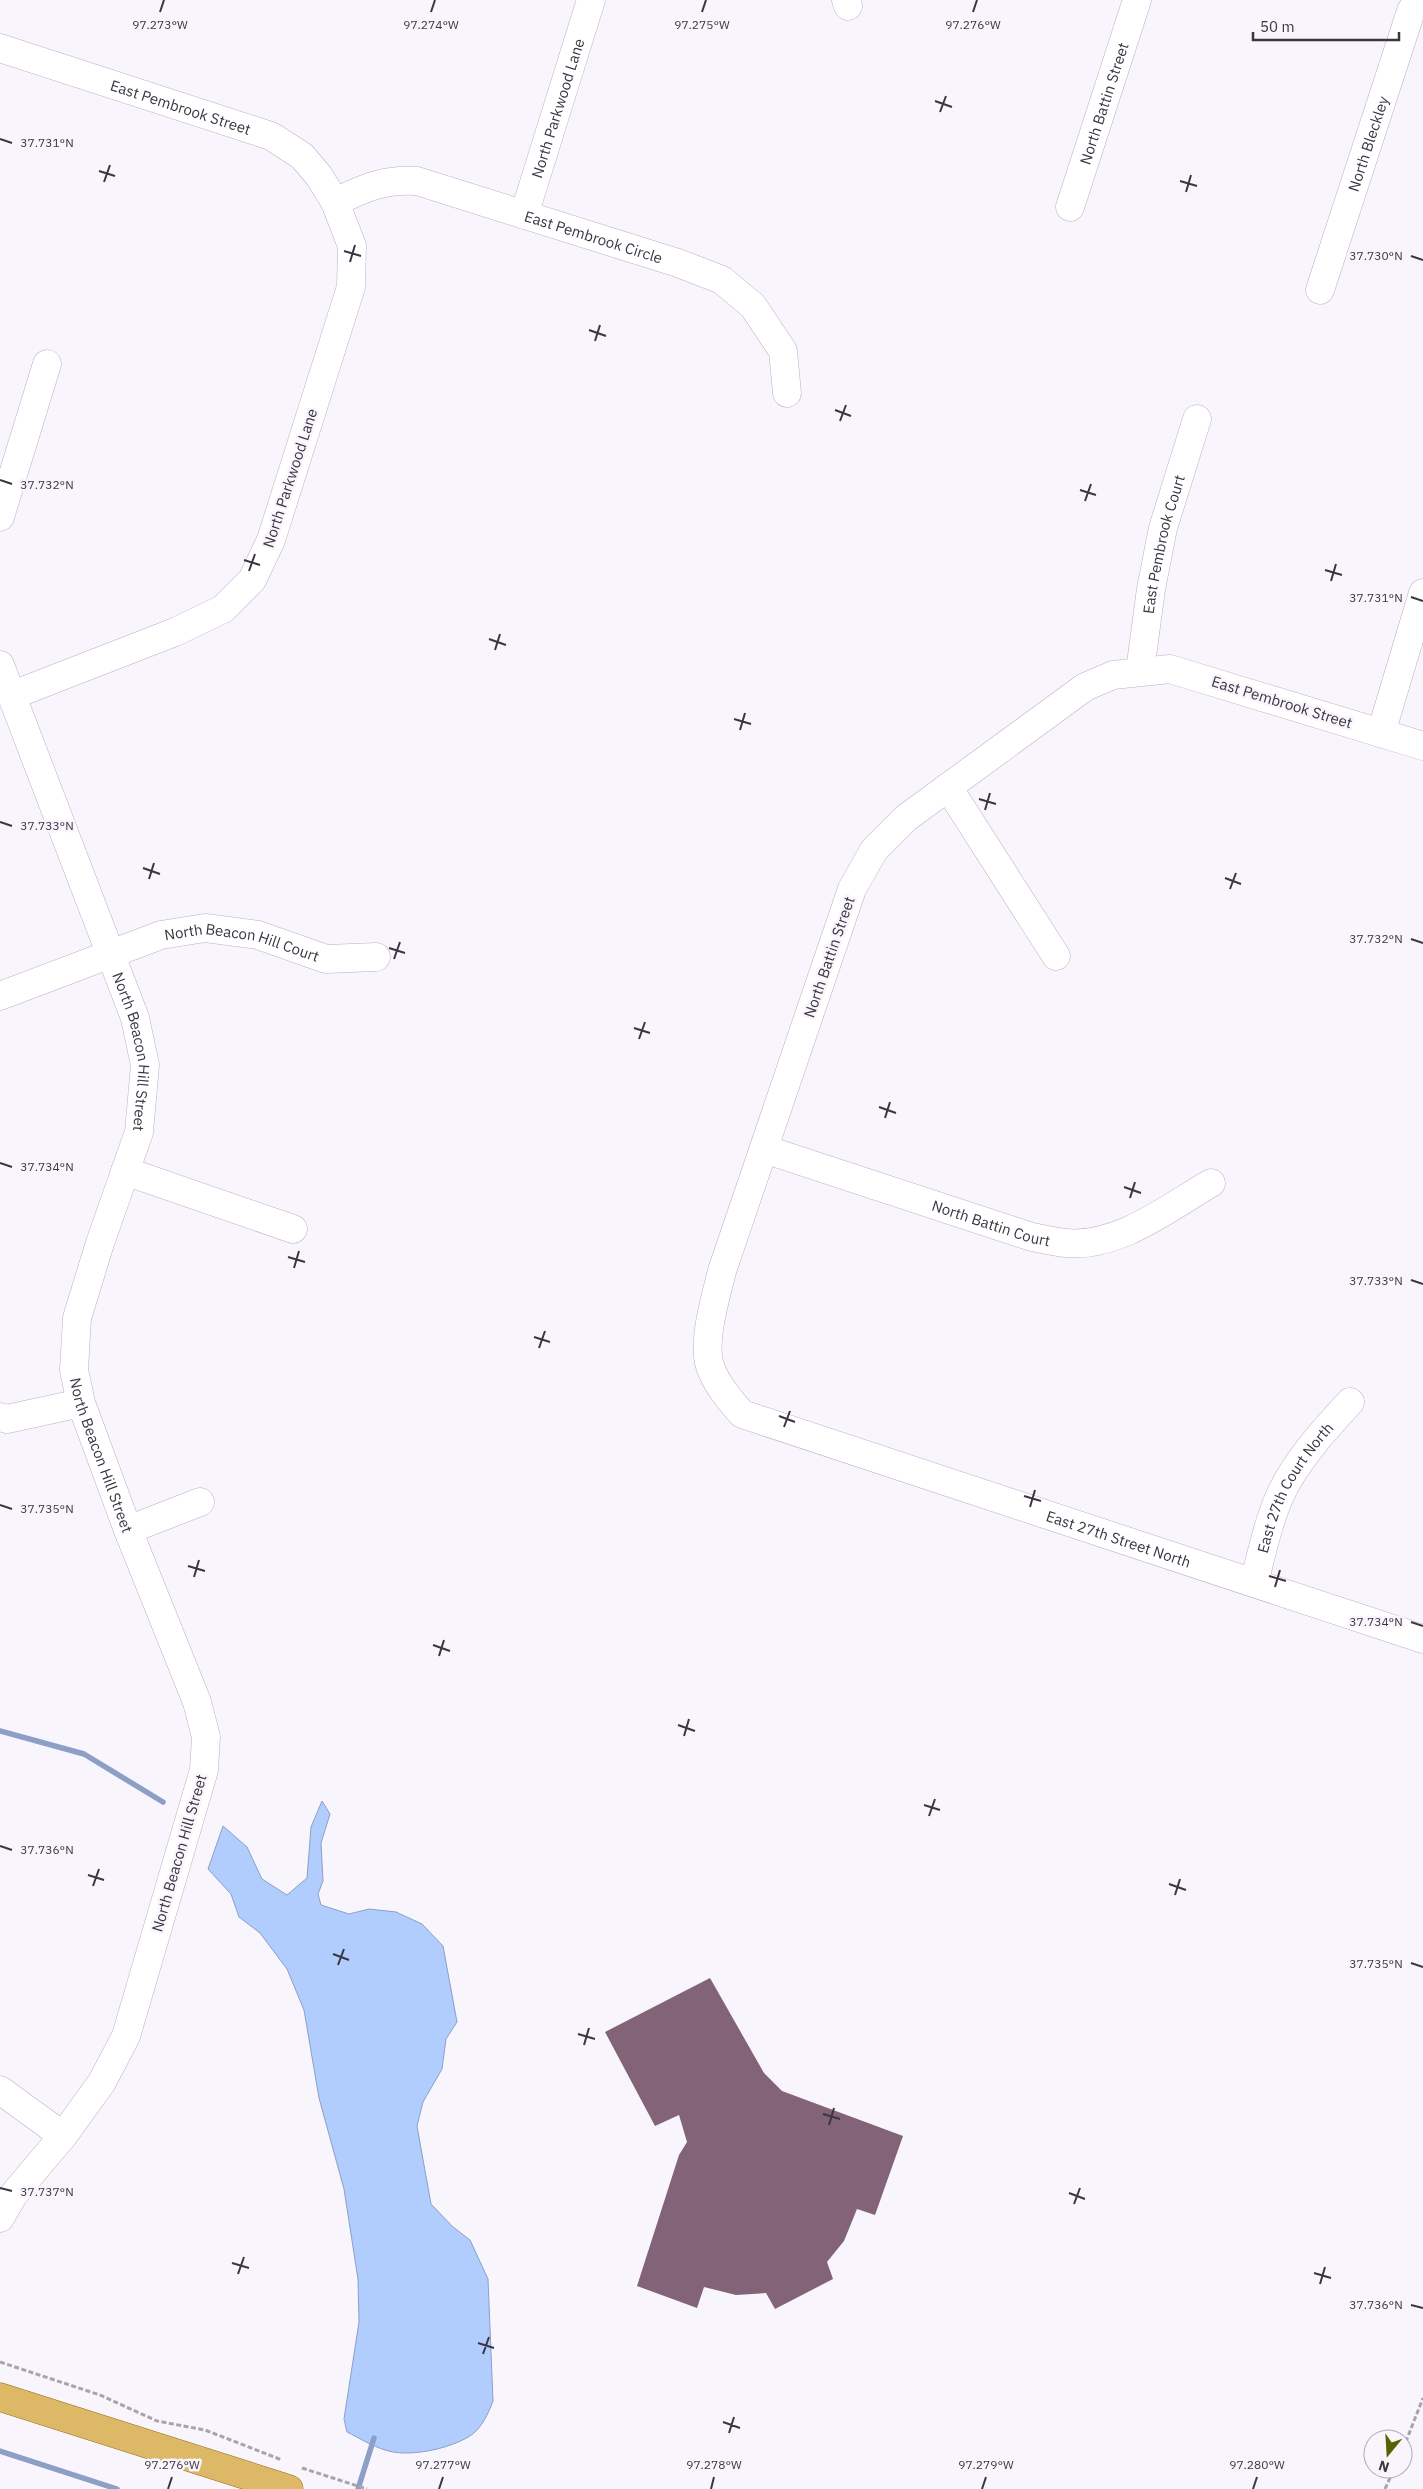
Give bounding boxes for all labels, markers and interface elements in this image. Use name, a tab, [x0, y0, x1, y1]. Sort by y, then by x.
scale bar	[1253, 10, 1399, 42]
text: 97.273°W	[132, 17, 188, 32]
text: 97.274°W	[403, 17, 459, 32]
text: 97.275°W	[674, 17, 730, 32]
text: 97.276°W	[945, 17, 1001, 32]
text: 50 m	[1260, 17, 1295, 36]
street label: North Parkwood Lane	[527, 36, 588, 180]
street label: North Battin Street	[1075, 40, 1132, 167]
street label: East Pembrook Street	[108, 75, 253, 138]
street label: North Bleckley	[1343, 93, 1392, 194]
text: 37.731°N	[20, 135, 74, 150]
street label: East Pembrook Circle	[522, 206, 665, 267]
text: 37.730°N	[1349, 248, 1403, 263]
street label: North Parkwood Lane	[259, 406, 321, 550]
street label: East Pembrook Court	[1138, 472, 1189, 615]
text: 37.732°N	[20, 477, 74, 492]
text: 37.731°N	[1349, 590, 1403, 605]
street label: East Pembrook Street	[1209, 672, 1355, 732]
text: 37.733°N	[20, 818, 74, 833]
street label: North Battin Street	[799, 894, 859, 1020]
street label: North Beacon Hill Court	[163, 919, 322, 965]
text: 37.732°N	[1349, 931, 1403, 946]
street label: North Beacon Hill Street	[109, 969, 155, 1132]
text: 37.734°N	[20, 1159, 74, 1174]
street label: North Battin Court	[930, 1195, 1052, 1250]
text: 37.733°N	[1349, 1273, 1403, 1288]
street label: North Beacon Hill Street	[66, 1376, 138, 1535]
street label: East 27th Court North	[1252, 1418, 1337, 1555]
text: 37.735°N	[20, 1501, 74, 1516]
street label: East 27th Street North	[1044, 1506, 1193, 1571]
text: 37.734°N	[1349, 1614, 1403, 1629]
street label: North Beacon Hill Street	[147, 1772, 211, 1934]
text: 37.736°N	[20, 1842, 74, 1857]
text: 37.735°N	[1349, 1956, 1403, 1971]
text: 37.737°N	[20, 2184, 74, 2199]
text: 37.736°N	[1349, 2297, 1403, 2312]
north arrow	[1363, 2429, 1413, 2479]
text: N	[1376, 2456, 1392, 2476]
text: 97.276°W	[144, 2457, 200, 2472]
text: 97.277°W	[415, 2457, 471, 2472]
text: 97.278°W	[686, 2457, 742, 2472]
text: 97.279°W	[958, 2457, 1014, 2472]
text: 97.280°W	[1229, 2457, 1285, 2472]

